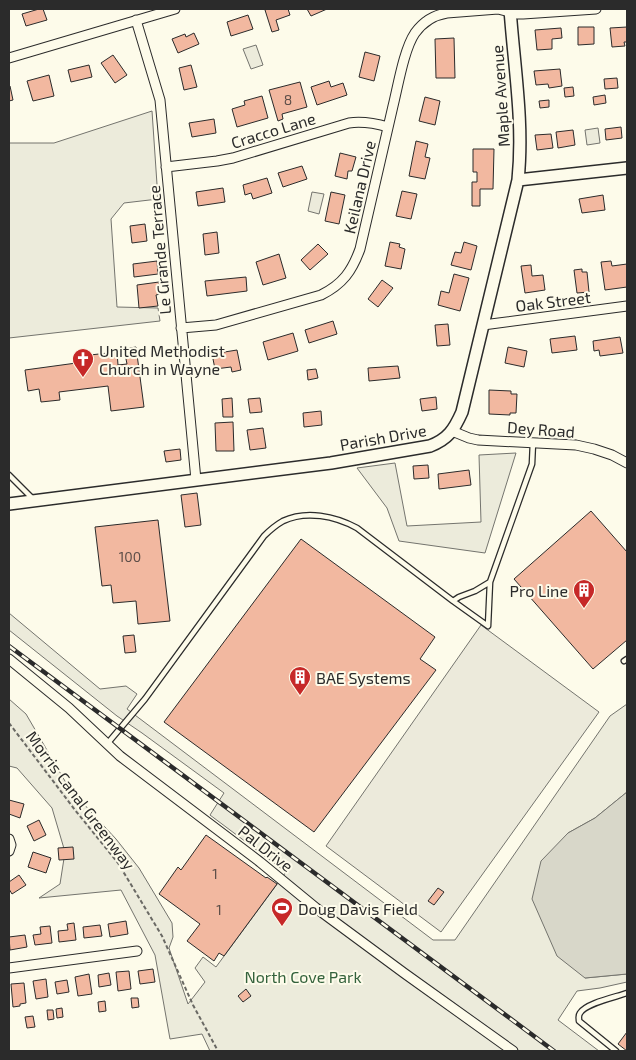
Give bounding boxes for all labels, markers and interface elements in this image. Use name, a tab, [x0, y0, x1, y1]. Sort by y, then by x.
street label: Maple Avenue	[487, 44, 513, 148]
house number: 8	[284, 91, 292, 108]
street label: Cracco Lane	[228, 108, 318, 152]
street label: Keilana Drive	[339, 139, 379, 235]
street label: Le Grande Terrace	[144, 184, 174, 316]
street label: Oak Street	[514, 287, 592, 315]
place label: United Methodist Church in Wayne	[99, 341, 225, 378]
church icon: United Methodist Church in Wayne	[71, 347, 95, 378]
street label: Dey Road	[507, 417, 575, 441]
street label: Parish Drive	[338, 420, 428, 454]
house number: 100	[119, 548, 141, 565]
building icon: Pro Line	[572, 578, 596, 609]
place label: Pro Line	[510, 581, 568, 600]
building icon: BAE Systems	[288, 665, 312, 696]
place label: BAE Systems	[316, 668, 411, 687]
street label: Morris Canal Greenway	[23, 727, 140, 873]
street label: Pal Drive	[235, 821, 297, 875]
house number: 1	[212, 865, 218, 882]
sports icon: Doug Davis Field	[270, 896, 294, 927]
place label: Doug Davis Field	[298, 899, 418, 918]
house number: 1	[216, 901, 222, 918]
park label: North Cove Park	[244, 967, 362, 986]

